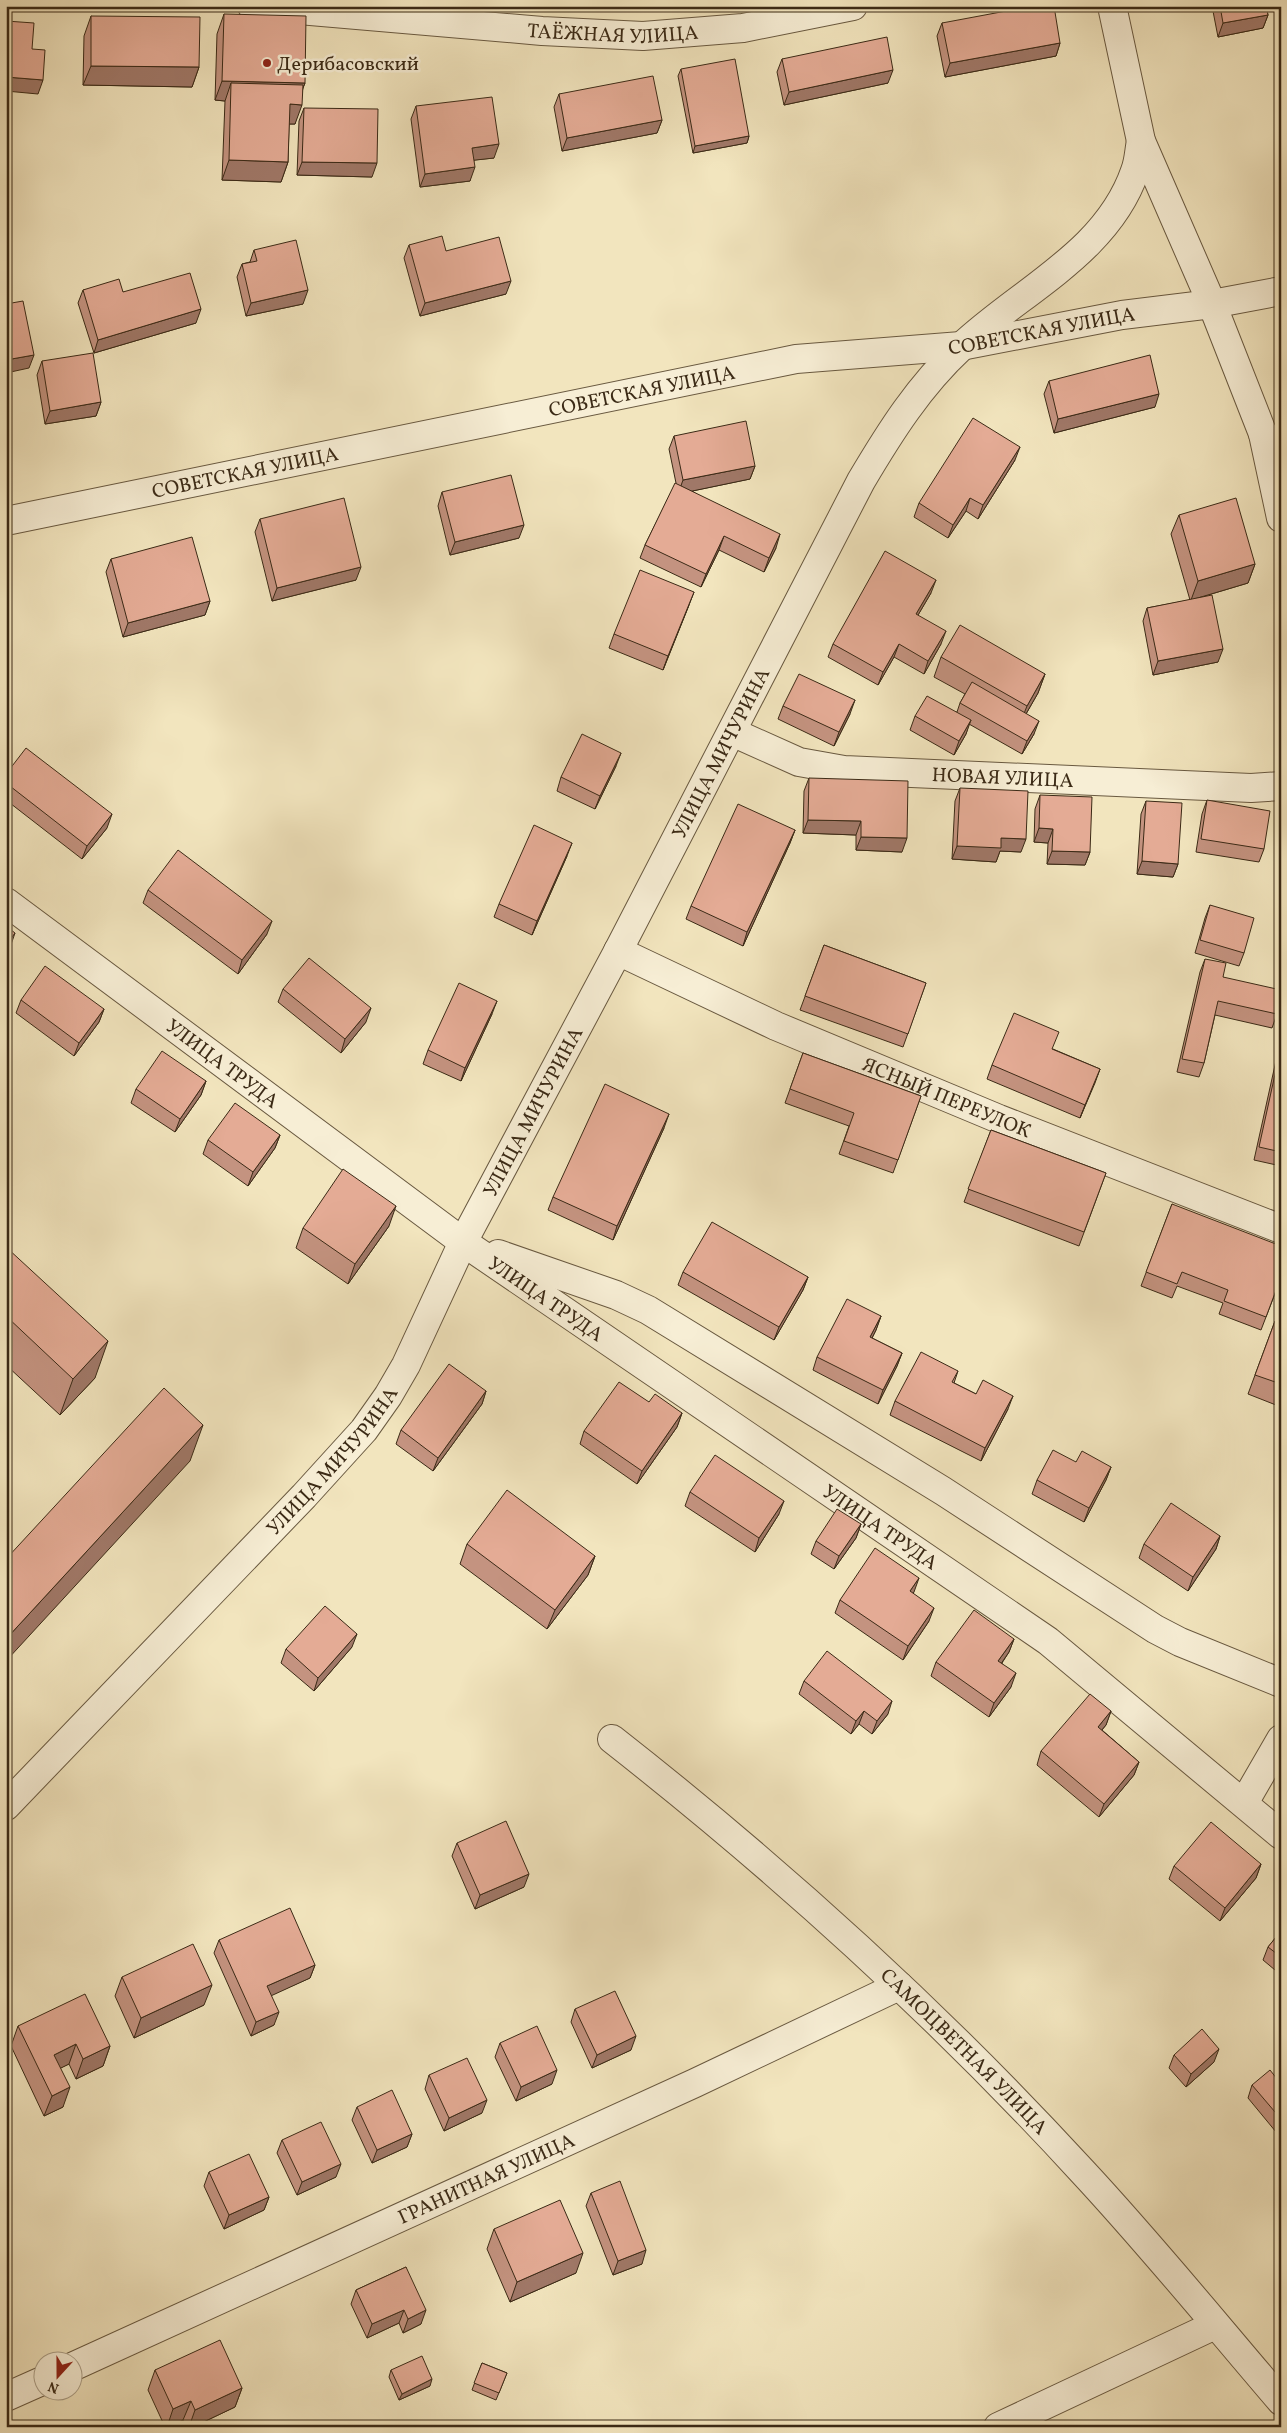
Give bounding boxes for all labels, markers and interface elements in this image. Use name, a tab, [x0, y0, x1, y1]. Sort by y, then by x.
street label: ТАЁЖНАЯ УЛИЦА	[526, 18, 699, 52]
place label: Дерибасовский	[277, 51, 419, 79]
marker: Дерибасовский	[261, 57, 273, 69]
street label: СОВЕТСКАЯ УЛИЦА	[947, 302, 1137, 363]
street label: СОВЕТСКАЯ УЛИЦА	[546, 360, 738, 425]
street label: СОВЕТСКАЯ УЛИЦА	[150, 441, 341, 507]
street label: УЛИЦА МИЧУРИНА	[666, 663, 778, 844]
street label: НОВАЯ УЛИЦА	[931, 762, 1074, 796]
street label: УЛИЦА ТРУДА	[159, 1013, 284, 1116]
street label: УЛИЦА МИЧУРИНА	[477, 1023, 591, 1202]
street label: ЯСНЫЙ ПЕРЕУЛОК	[858, 1052, 1035, 1146]
street label: УЛИЦА ТРУДА	[481, 1251, 608, 1350]
street label: УЛИЦА МИЧУРИНА	[261, 1383, 406, 1543]
street label: УЛИЦА ТРУДА	[816, 1479, 943, 1578]
street label: САМОЦВЕТНАЯ УЛИЦА	[873, 1963, 1053, 2142]
street label: ГРАНИТНАЯ УЛИЦА	[394, 2128, 580, 2233]
north arrow	[32, 2350, 82, 2400]
text: N	[46, 2376, 62, 2397]

